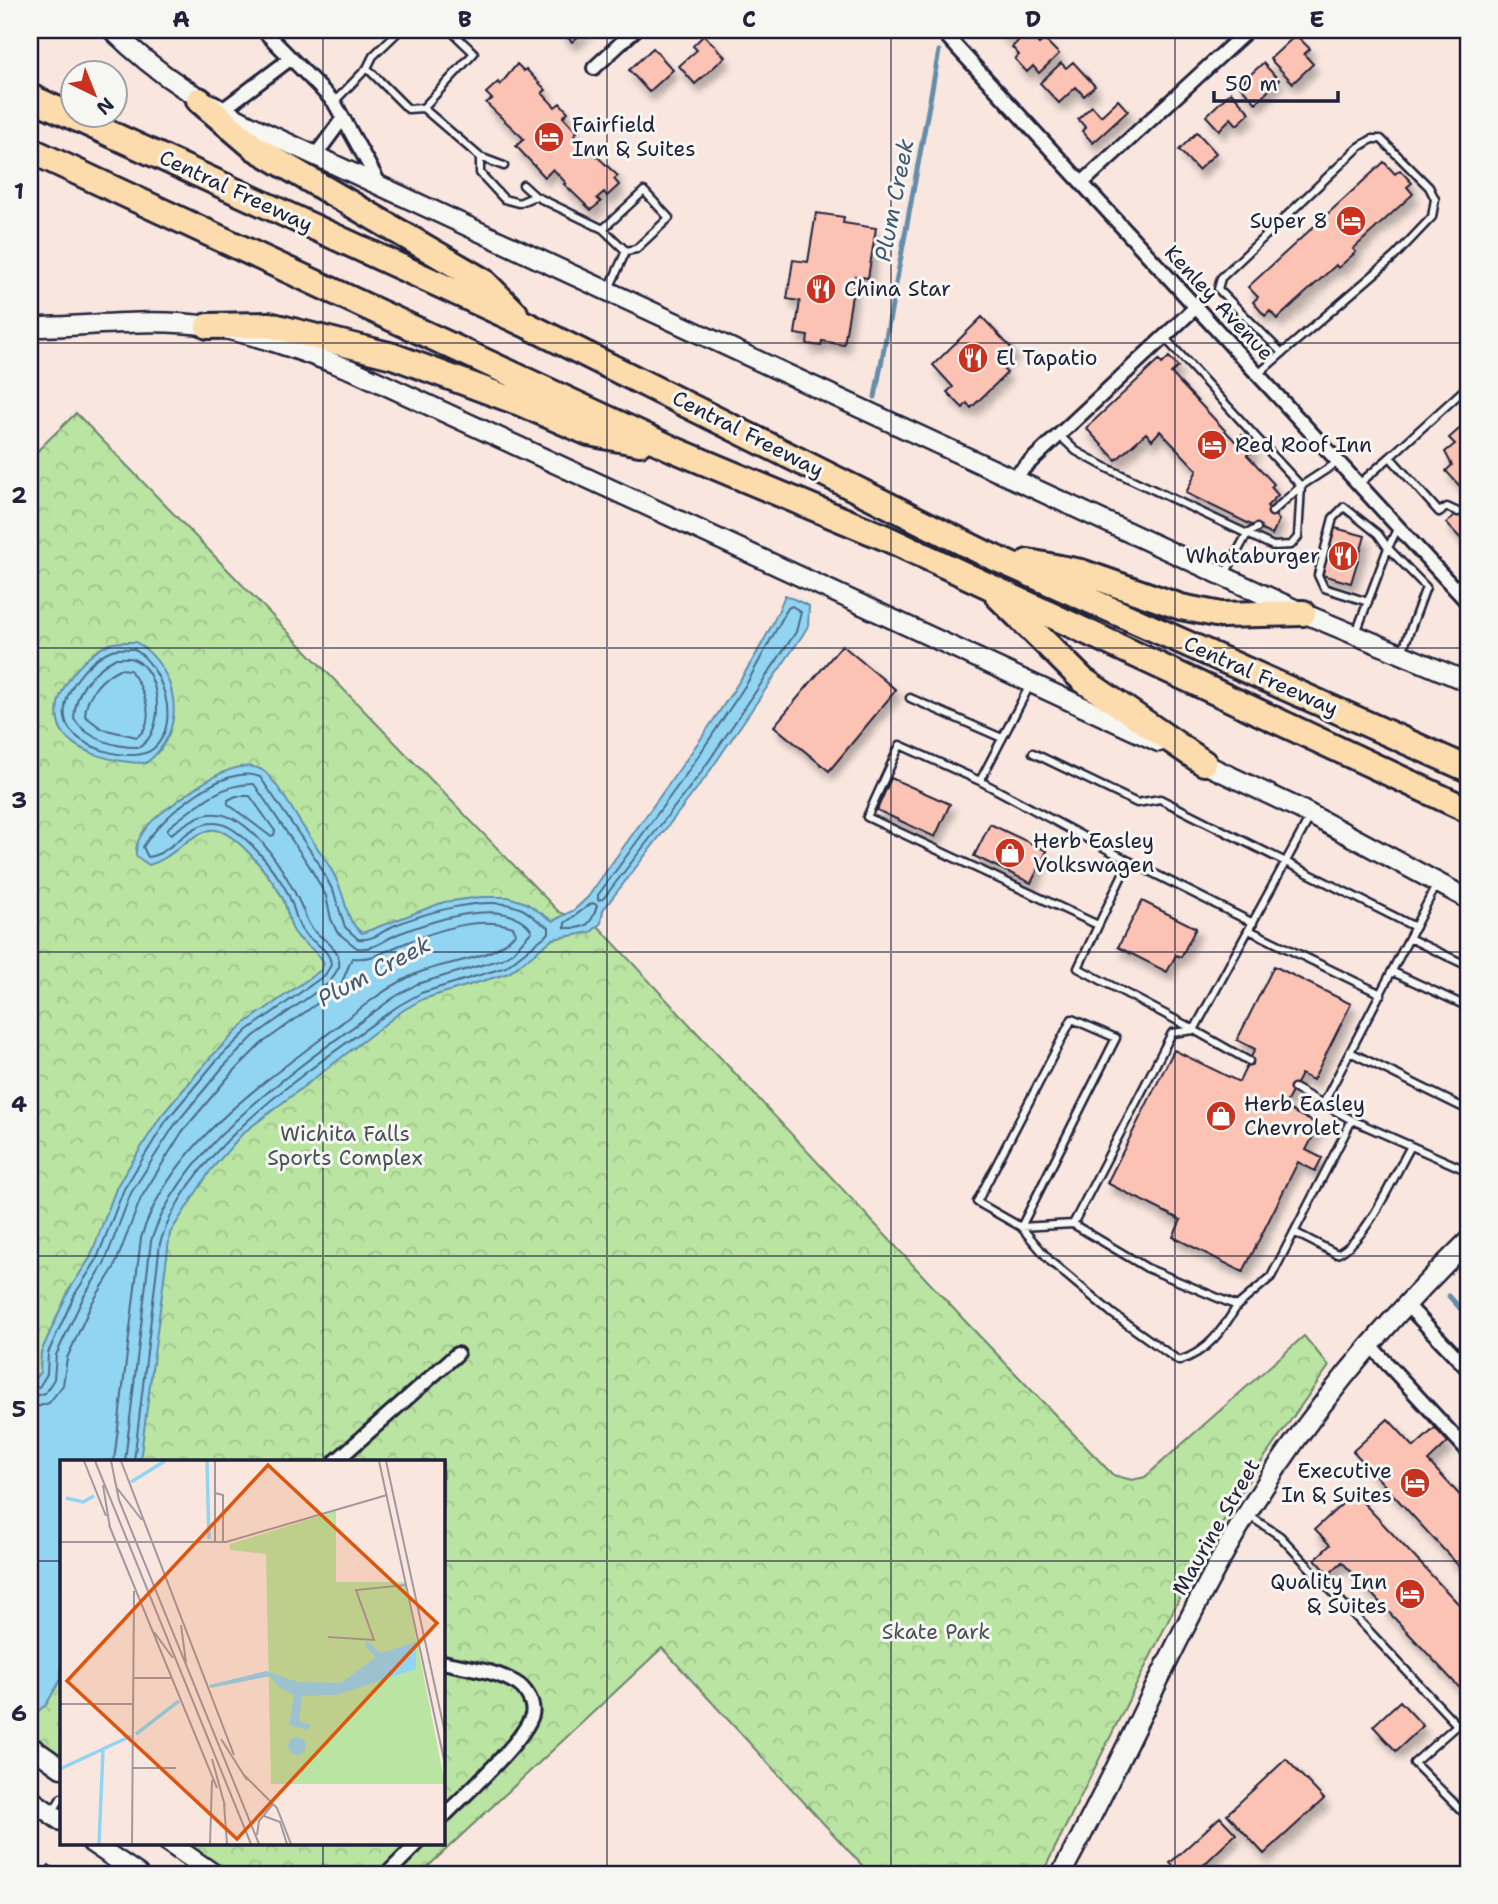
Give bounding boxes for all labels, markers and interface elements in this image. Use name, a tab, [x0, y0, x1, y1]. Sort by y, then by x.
text: A	[172, 4, 190, 34]
text: B	[458, 4, 472, 34]
text: C	[742, 4, 756, 34]
text: D	[1025, 4, 1041, 34]
text: E	[1309, 4, 1325, 34]
north arrow	[60, 60, 130, 130]
scale bar	[1214, 60, 1339, 104]
text: 50 m	[1225, 70, 1278, 98]
text: N	[91, 92, 119, 120]
place label: Fairfield Inn & Suites	[572, 111, 696, 163]
hotel icon: Fairfield Inn & Suites	[532, 120, 566, 154]
water label: Plum Creek	[867, 136, 921, 264]
street label: Central Freeway	[155, 143, 317, 239]
text: 1	[14, 176, 24, 206]
hotel icon: Super 8	[1334, 204, 1368, 238]
place label: Super 8	[1250, 207, 1328, 235]
street label: Kenley Avenue	[1158, 239, 1280, 367]
restaurant icon: China Star	[804, 272, 838, 306]
place label: China Star	[844, 275, 951, 303]
restaurant icon: El Tapatio	[956, 341, 990, 375]
place label: El Tapatio	[996, 344, 1097, 372]
street label: Central Freeway	[668, 384, 828, 484]
hotel icon: Red Roof Inn	[1195, 428, 1229, 462]
place label: Red Roof Inn	[1235, 431, 1372, 459]
text: 2	[11, 480, 27, 510]
restaurant icon: Whataburger	[1326, 539, 1360, 573]
place label: Whataburger	[1185, 542, 1320, 570]
street label: Central Freeway	[1179, 629, 1343, 723]
text: 3	[11, 785, 27, 815]
place label: Herb Easley Volkswagen	[1033, 827, 1155, 879]
shop icon: Herb Easley Volkswagen	[993, 836, 1027, 870]
water label: Plum Creek	[312, 929, 436, 1013]
text: 4	[11, 1089, 27, 1119]
place label: Herb Easley Chevrolet	[1244, 1090, 1365, 1142]
shop icon: Herb Easley Chevrolet	[1204, 1099, 1238, 1133]
park label: Wichita Falls Sports Complex	[267, 1120, 423, 1172]
text: 5	[12, 1394, 26, 1424]
street label: Maurine Street	[1166, 1454, 1266, 1600]
place label: Executive In & Suites	[1281, 1457, 1392, 1509]
inset map	[60, 1460, 444, 1844]
hotel icon: Executive In & Suites	[1398, 1466, 1432, 1500]
place label: Quality Inn & Suites	[1270, 1568, 1387, 1620]
hotel icon: Quality Inn & Suites	[1393, 1577, 1427, 1611]
park label: Skate Park	[882, 1618, 990, 1646]
text: 6	[11, 1698, 27, 1728]

